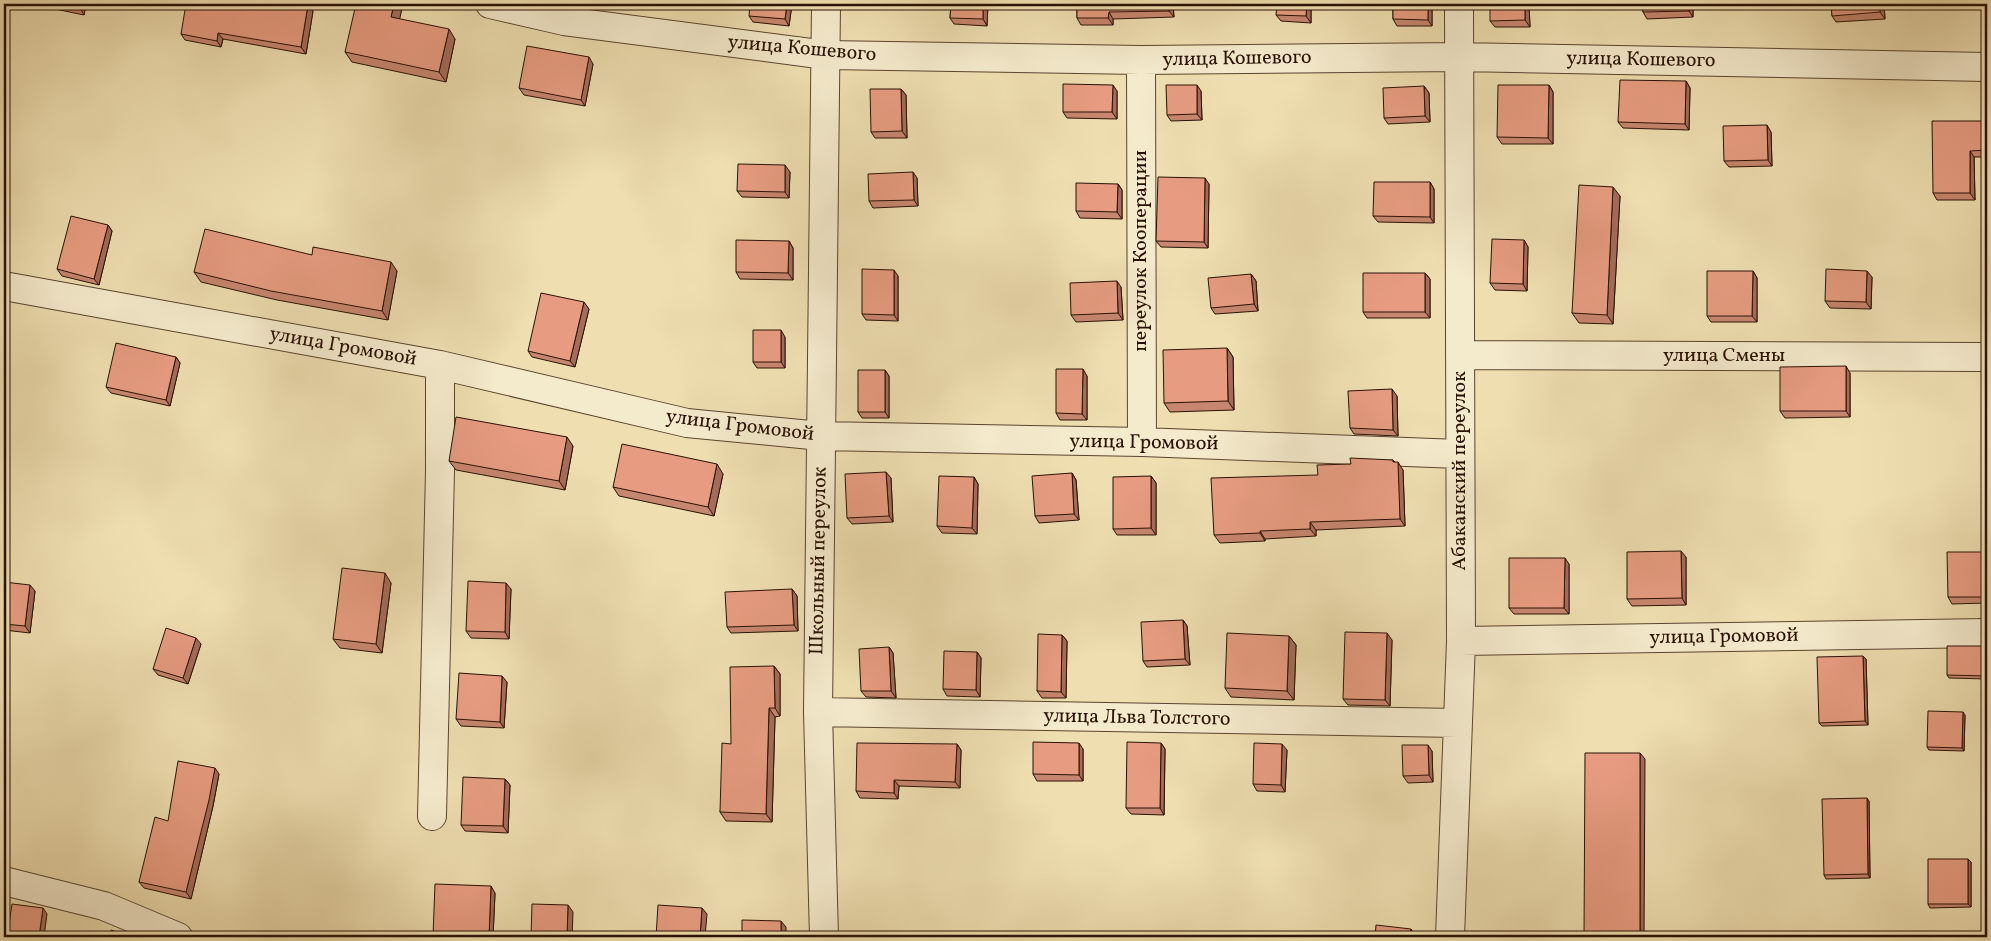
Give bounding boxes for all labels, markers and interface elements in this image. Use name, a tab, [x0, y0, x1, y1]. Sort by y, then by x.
street label: улица Кошевого	[726, 29, 878, 69]
street label: улица Кошевого	[1162, 44, 1312, 74]
street label: улица Кошевого	[1566, 45, 1716, 75]
street label: переулок Кооперации	[1127, 150, 1155, 352]
street label: улица Громовой	[267, 320, 419, 374]
street label: улица Смены	[1663, 342, 1785, 370]
street label: Абаканский переулок	[1446, 371, 1474, 571]
street label: улица Громовой	[664, 403, 816, 449]
street label: улица Громовой	[1069, 428, 1219, 458]
street label: Школьный переулок	[803, 466, 835, 656]
street label: улица Громовой	[1649, 622, 1799, 652]
street label: улица Льва Толстого	[1043, 702, 1231, 734]

